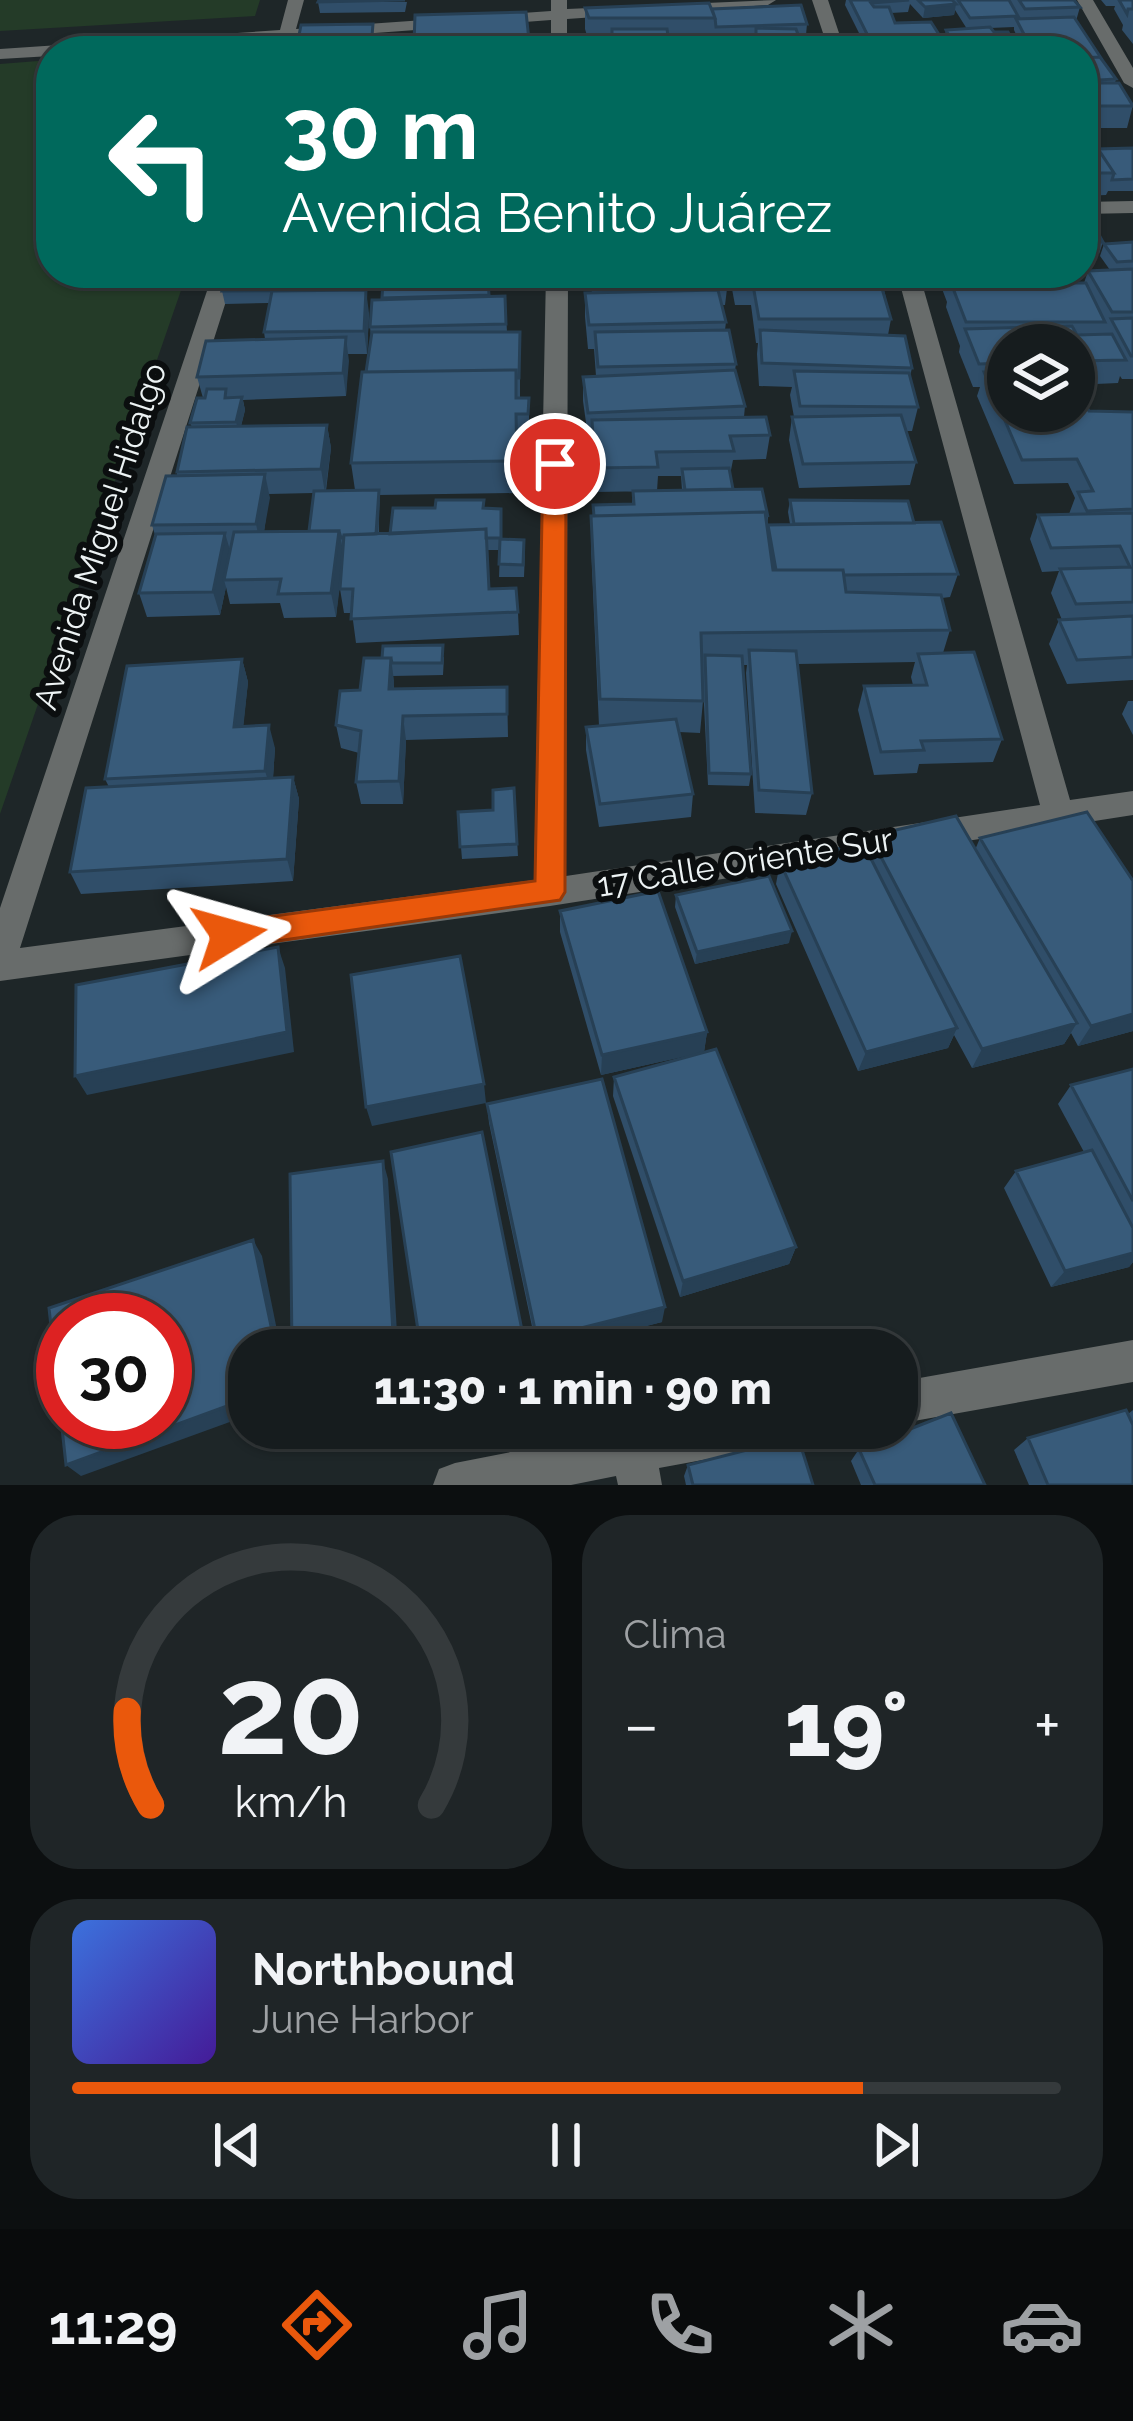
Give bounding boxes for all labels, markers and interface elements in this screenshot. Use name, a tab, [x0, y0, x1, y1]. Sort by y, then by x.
text: 30 m	[282, 80, 479, 179]
icon: left	[84, 84, 240, 240]
text: Avenida Benito Juárez	[282, 181, 832, 245]
map controls	[987, 324, 1095, 432]
button: layers	[987, 324, 1095, 432]
street label: Avenida Miguel Hidalgo	[26, 358, 174, 714]
pin	[504, 413, 606, 515]
icon: arrive	[522, 431, 588, 497]
street label: 17 Calle Oriente Sur	[595, 819, 896, 905]
position arrow	[166, 872, 292, 998]
speed limit sign: 30	[36, 1293, 192, 1449]
text: 11:30 · 1 min · 90 m	[374, 1362, 772, 1415]
text: Clima	[624, 1611, 726, 1657]
text: 20	[217, 1637, 364, 1783]
text: 19°	[785, 1671, 908, 1777]
text: −	[624, 1686, 659, 1763]
text: +	[1034, 1686, 1061, 1763]
text: km/h	[234, 1777, 347, 1827]
text: Northbound	[252, 1943, 515, 1996]
text: June Harbor	[252, 1996, 474, 2042]
icon: previous	[204, 2112, 270, 2178]
icon: pause	[533, 2112, 599, 2178]
icon: next	[863, 2112, 929, 2178]
icon: directions	[275, 2283, 359, 2367]
icon: music	[456, 2283, 540, 2367]
icon: phone	[638, 2283, 722, 2367]
icon: climate	[819, 2283, 903, 2367]
icon: car	[1000, 2283, 1084, 2367]
text: 11:29	[49, 2293, 178, 2357]

